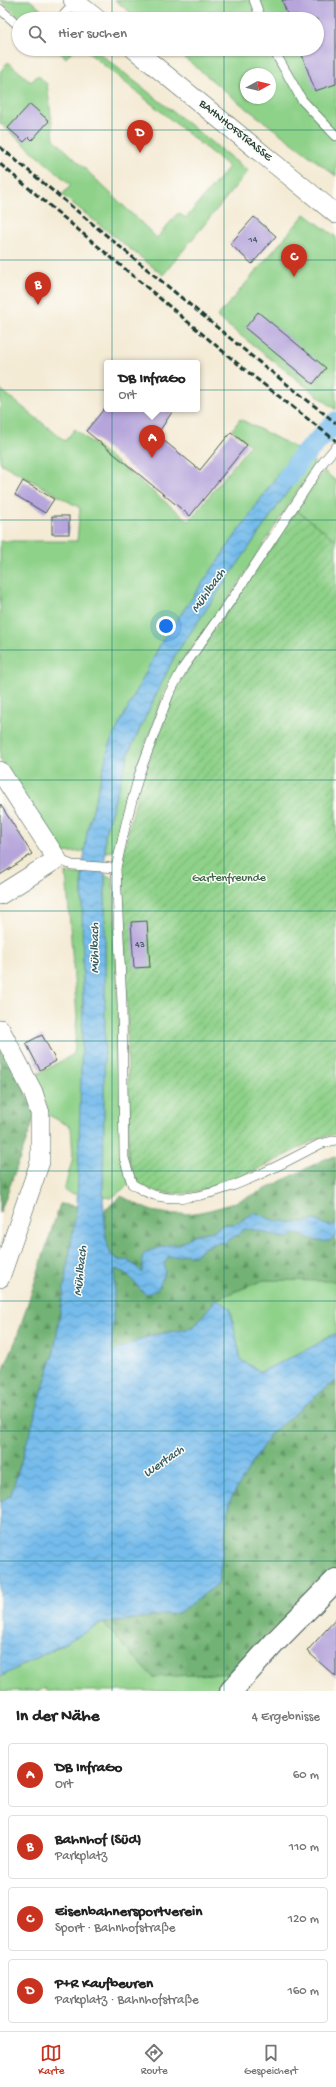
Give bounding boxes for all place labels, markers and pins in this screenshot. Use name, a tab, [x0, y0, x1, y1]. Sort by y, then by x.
pin: D	[127, 120, 153, 153]
pin: C	[281, 244, 307, 277]
pin: B	[25, 272, 51, 305]
pin: A	[139, 425, 165, 458]

